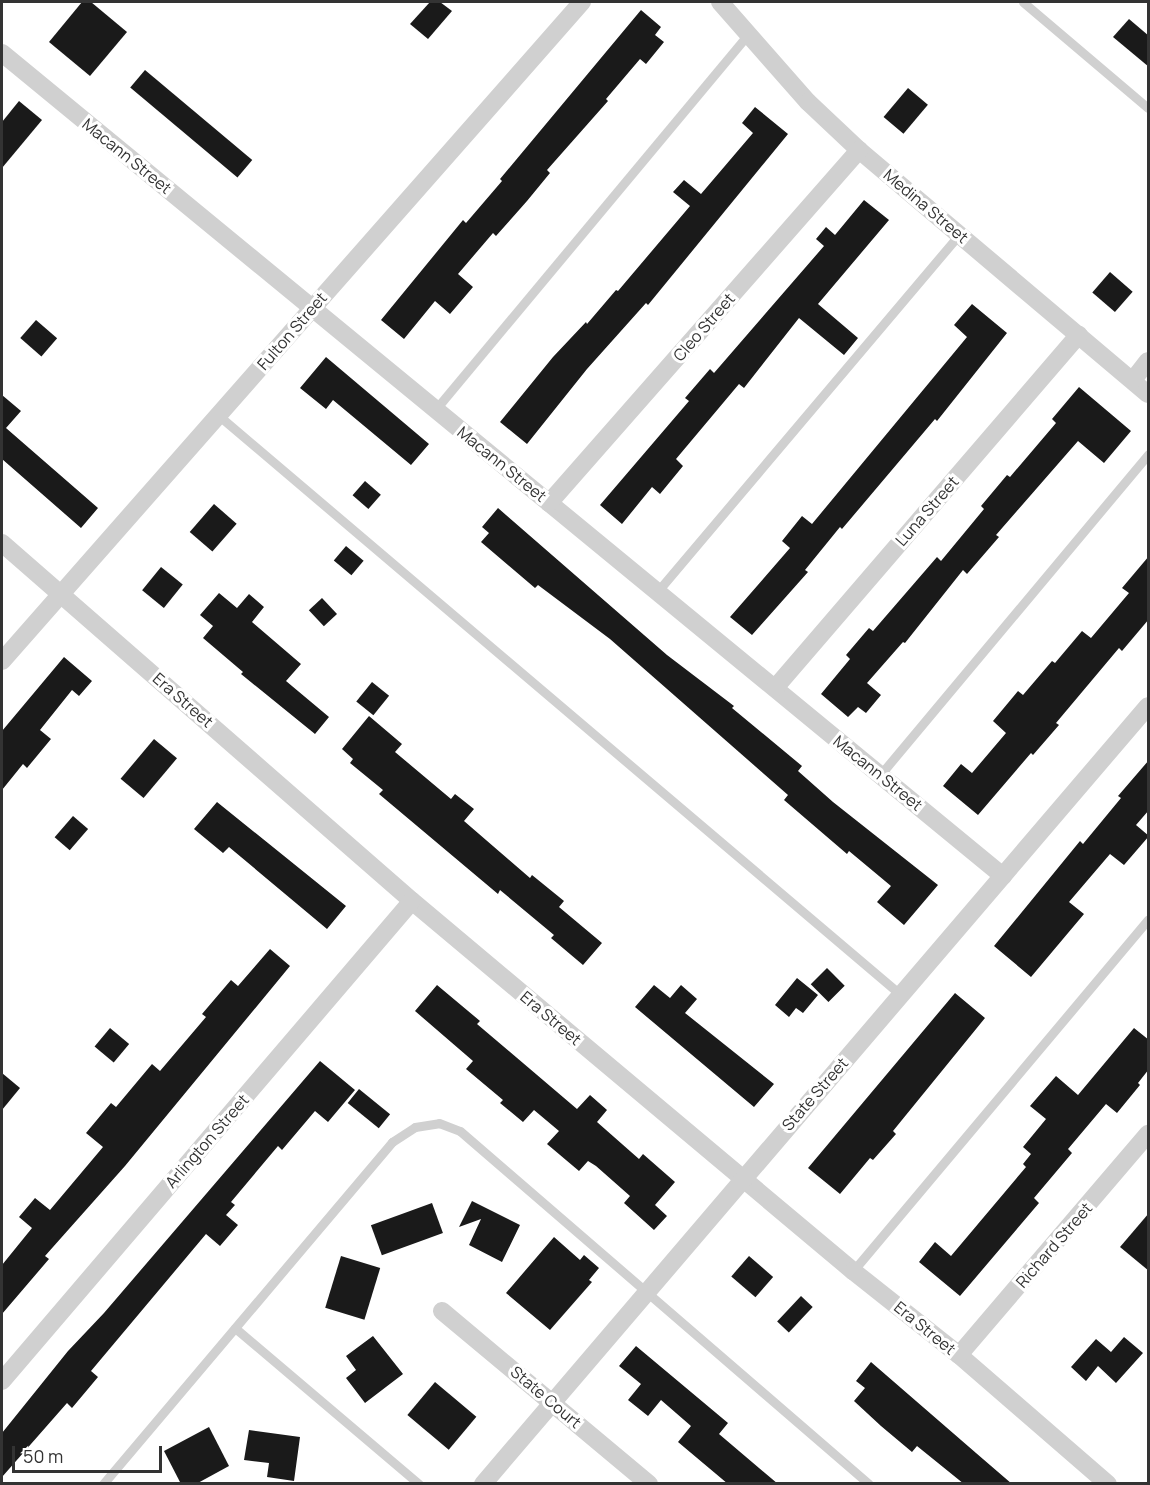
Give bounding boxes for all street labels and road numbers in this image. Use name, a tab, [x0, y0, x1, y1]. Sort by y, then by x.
street label: Macann Street	[79, 114, 175, 198]
street label: Medina Street	[880, 165, 972, 247]
street label: Fulton Street	[253, 288, 331, 374]
street label: Cleo Street	[669, 289, 739, 365]
street label: Macann Street	[454, 422, 550, 506]
street label: Luna Street	[891, 472, 963, 550]
street label: Era Street	[149, 669, 217, 731]
street label: Macann Street	[830, 731, 926, 815]
street label: Era Street	[517, 987, 585, 1049]
street label: State Street	[778, 1053, 852, 1135]
street label: Arlington Street	[161, 1090, 253, 1192]
street label: Richard Street	[1012, 1199, 1096, 1291]
street label: Era Street	[890, 1297, 960, 1359]
street label: State Court	[507, 1362, 585, 1432]

